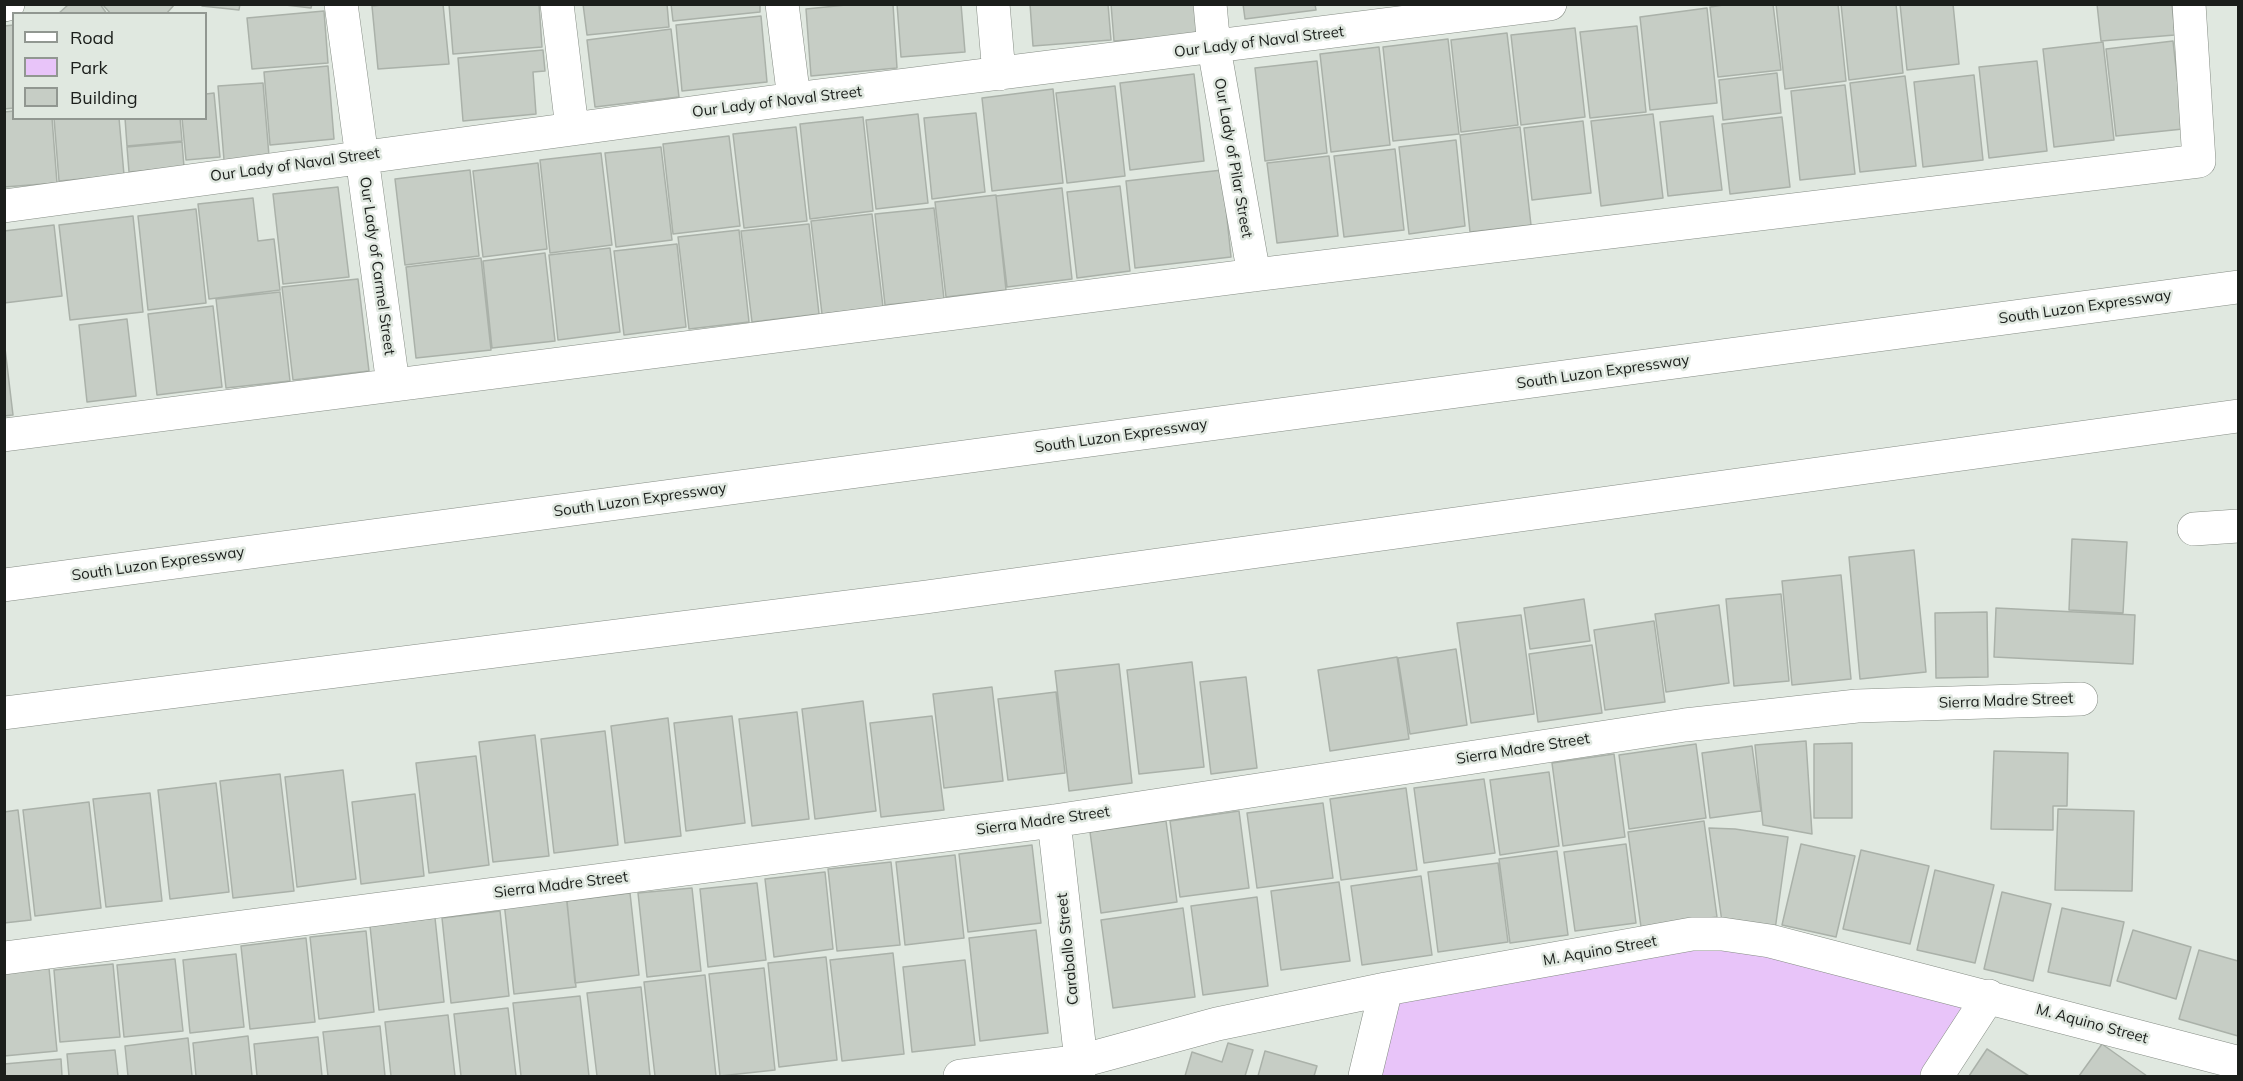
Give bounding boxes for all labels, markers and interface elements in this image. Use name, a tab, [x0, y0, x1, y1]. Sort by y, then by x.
legend	[12, 12, 207, 120]
street label: Our Lady of Naval Street	[1173, 23, 1345, 61]
text: Road	[70, 26, 114, 49]
text: Park	[70, 56, 108, 79]
street label: Our Lady of Pilar Street	[1210, 77, 1256, 239]
street label: Our Lady of Naval Street	[691, 83, 863, 121]
text: Building	[70, 86, 138, 109]
street label: Our Lady of Naval Street	[209, 144, 381, 186]
street label: Our Lady of Carmel Street	[356, 176, 398, 356]
street label: South Luzon Expressway	[1998, 286, 2172, 328]
street label: South Luzon Expressway	[1516, 351, 1690, 393]
street label: South Luzon Expressway	[1034, 415, 1208, 457]
street label: South Luzon Expressway	[553, 479, 727, 521]
street label: South Luzon Expressway	[71, 543, 245, 585]
street label: Sierra Madre Street	[1938, 690, 2074, 712]
street label: Sierra Madre Street	[1455, 730, 1591, 768]
street label: Sierra Madre Street	[975, 803, 1111, 839]
street label: Sierra Madre Street	[493, 868, 629, 902]
street label: Caraballo Street	[1053, 892, 1083, 1006]
street label: M. Aquino Street	[1542, 932, 1658, 970]
street label: M. Aquino Street	[2034, 1000, 2150, 1048]

